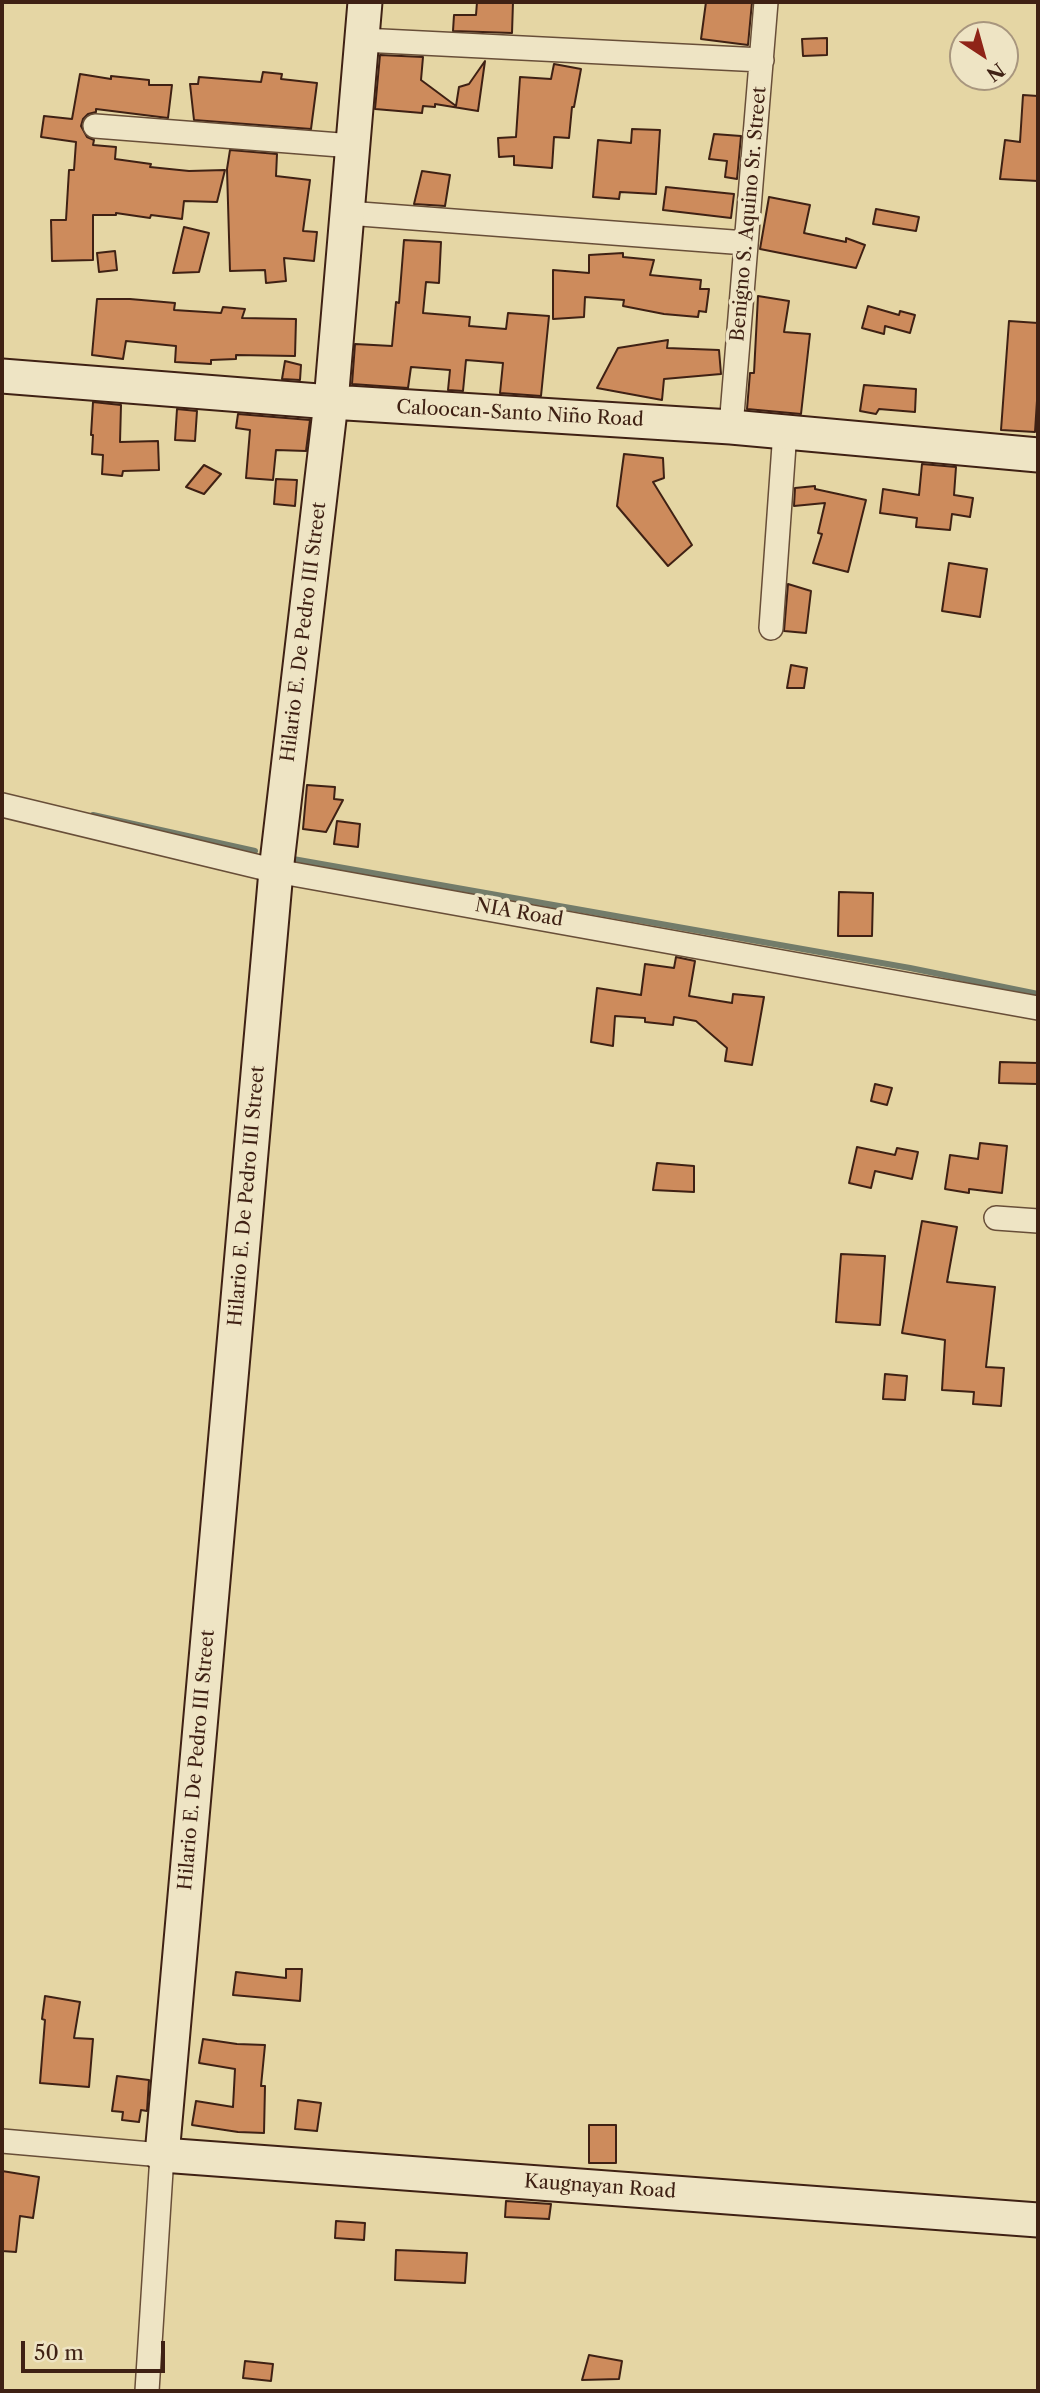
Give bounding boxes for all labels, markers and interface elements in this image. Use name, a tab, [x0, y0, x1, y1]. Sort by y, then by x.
north arrow	[949, 21, 1019, 91]
text: N	[982, 58, 1009, 86]
street label: Benigno S. Aquino Sr. Street	[726, 86, 772, 342]
street label: Caloocan-Santo Niño Road	[396, 396, 644, 432]
street label: Hilario E. De Pedro III Street	[277, 501, 331, 763]
street label: NIA Road	[473, 894, 565, 932]
street label: Hilario E. De Pedro III Street	[224, 1065, 270, 1327]
street label: Hilario E. De Pedro III Street	[174, 1629, 220, 1891]
street label: Kaugnayan Road	[523, 2170, 677, 2204]
scale bar	[24, 2326, 168, 2370]
text: 50 m	[34, 2340, 84, 2365]

